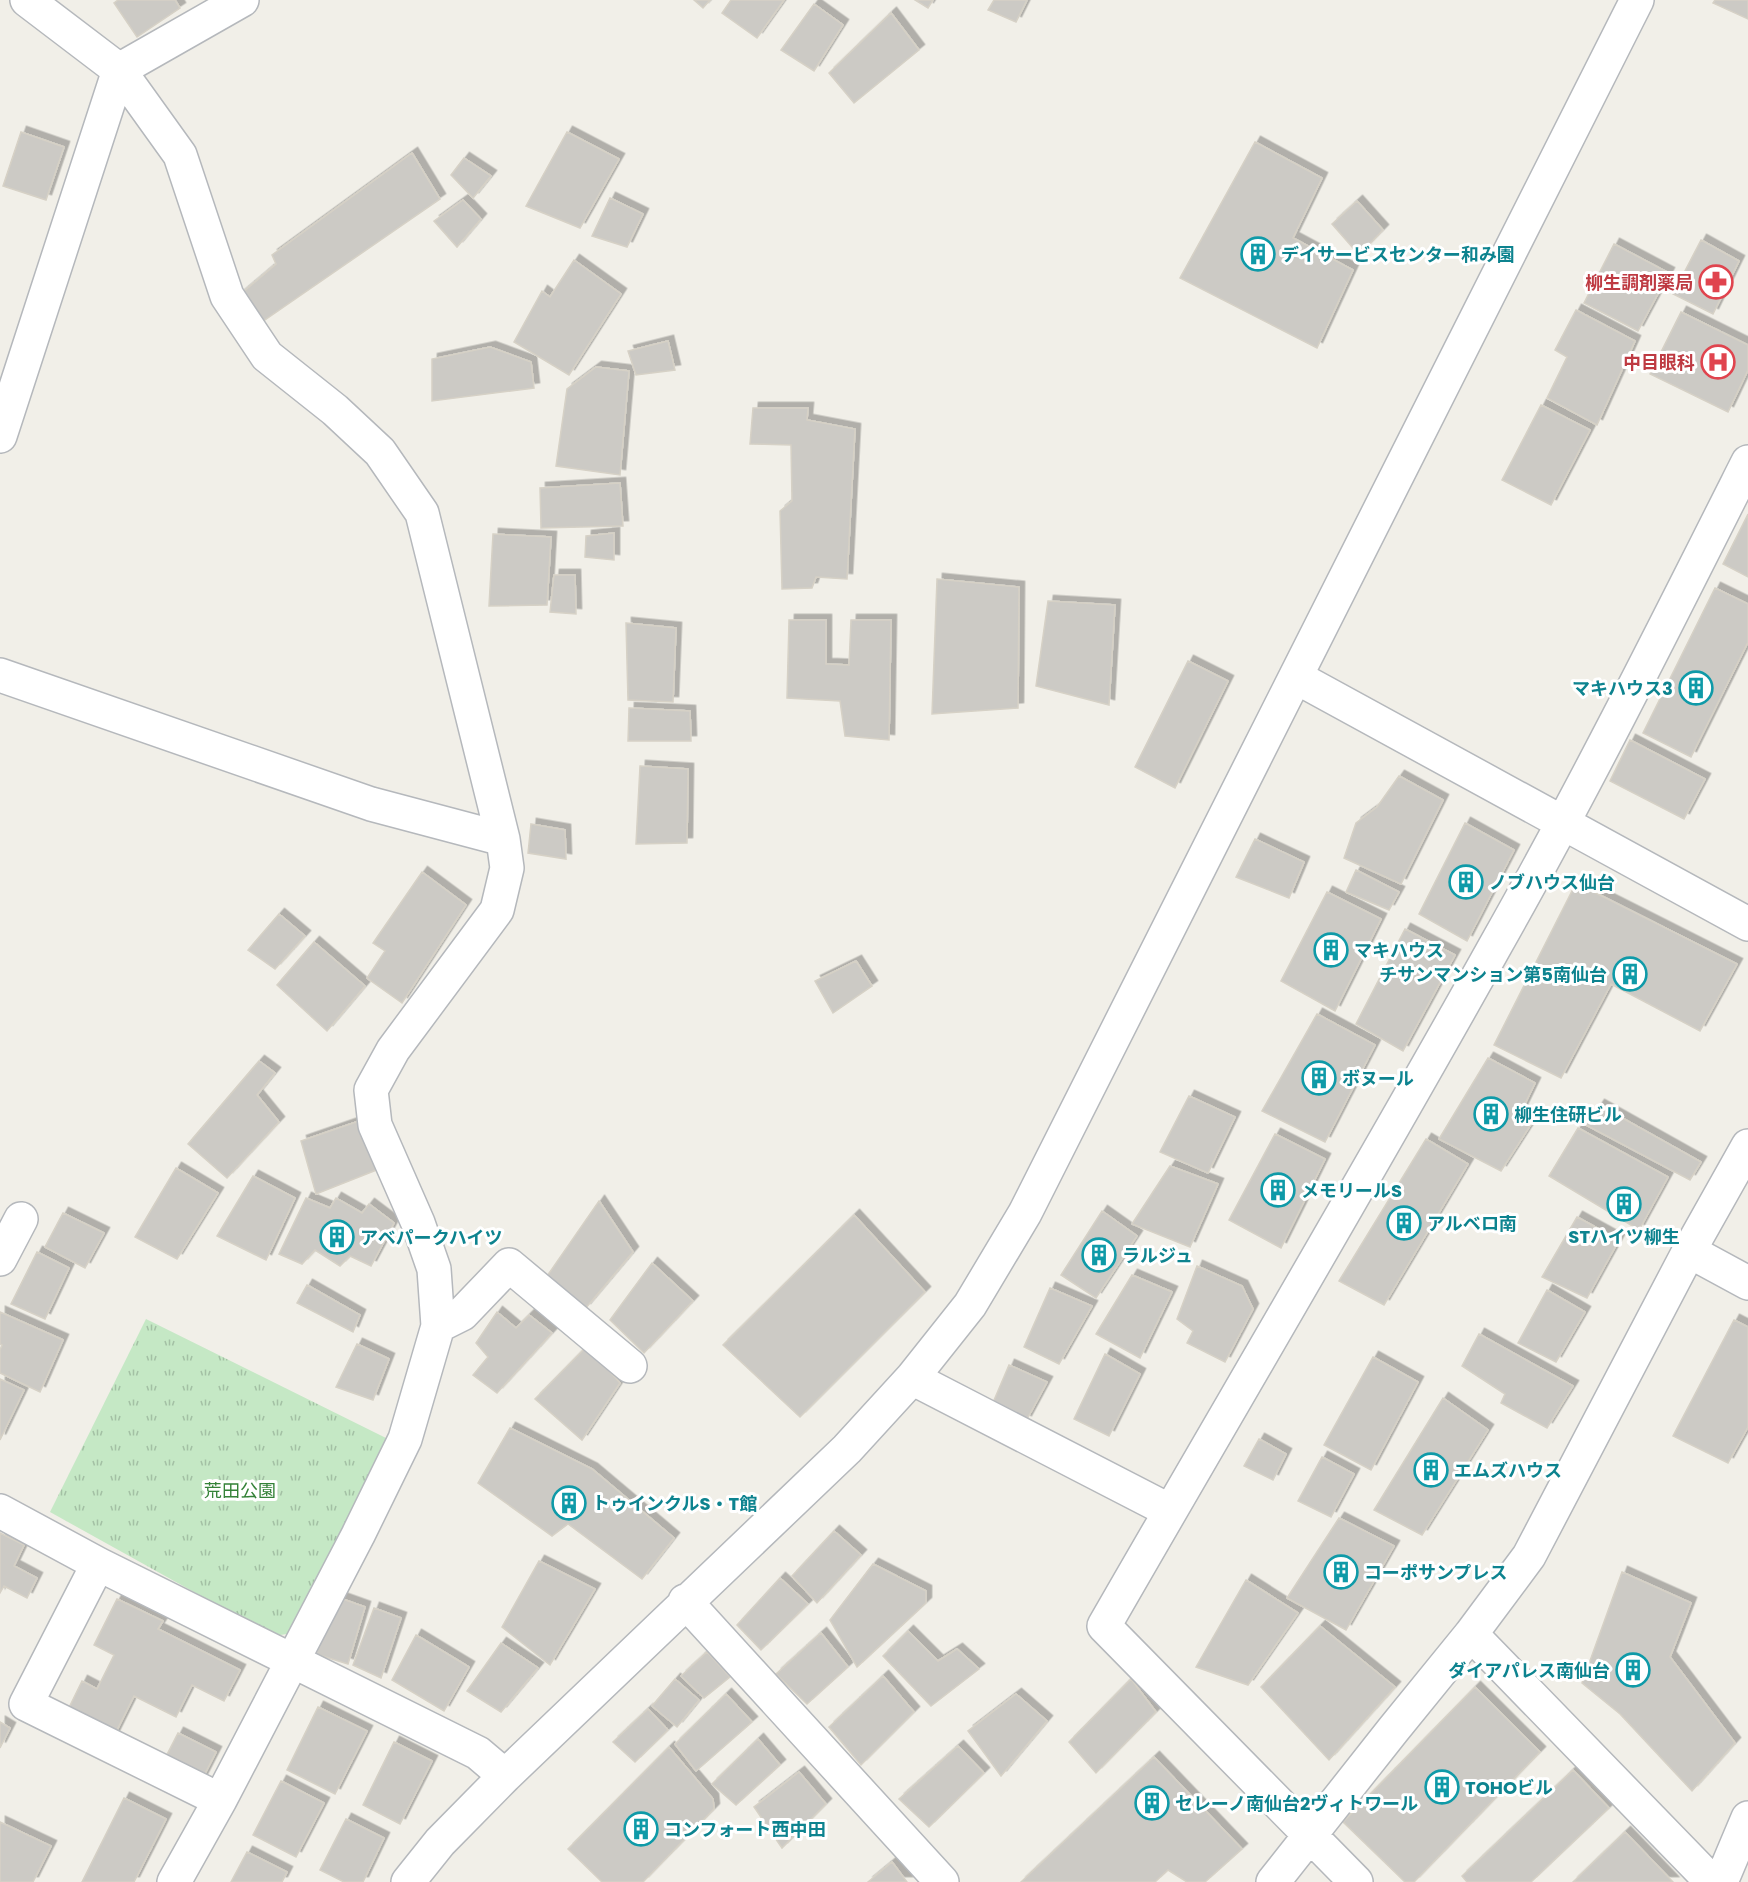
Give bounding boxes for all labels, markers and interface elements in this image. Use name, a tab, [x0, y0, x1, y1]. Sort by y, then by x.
building icon: デイサービスセンター和み園	[1240, 236, 1276, 272]
place label: デイサービスセンター和み園	[1281, 242, 1515, 267]
pharmacy icon: 柳生調剤薬局	[1698, 264, 1734, 300]
place label: 柳生調剤薬局	[1585, 270, 1693, 295]
hospital icon: 中目眼科	[1700, 344, 1736, 380]
place label: 中目眼科	[1623, 350, 1695, 375]
building icon: マキハウス3	[1678, 670, 1714, 706]
place label: マキハウス3	[1572, 676, 1673, 701]
building icon: ノブハウス仙台	[1448, 864, 1484, 900]
place label: ノブハウス仙台	[1489, 870, 1615, 895]
building icon: マキハウス	[1313, 932, 1349, 968]
place label: マキハウス	[1354, 938, 1444, 963]
building icon: チサンマンション第5南仙台	[1612, 956, 1648, 992]
place label: チサンマンション第5南仙台	[1379, 962, 1607, 987]
building icon: ボヌール	[1301, 1060, 1337, 1096]
place label: ボヌール	[1342, 1066, 1414, 1091]
building icon: 柳生住研ビル	[1473, 1096, 1509, 1132]
place label: 柳生住研ビル	[1514, 1102, 1622, 1127]
building icon: メモリールS	[1260, 1172, 1296, 1208]
place label: メモリールS	[1301, 1178, 1402, 1203]
building icon: STハイツ柳生	[1606, 1186, 1642, 1222]
building icon: アルベロ南	[1386, 1205, 1422, 1241]
place label: アルベロ南	[1427, 1211, 1517, 1236]
building icon: アベパークハイツ	[319, 1219, 355, 1255]
place label: STハイツ柳生	[1568, 1224, 1680, 1249]
place label: アベパークハイツ	[360, 1225, 502, 1250]
building icon: ラルジュ	[1081, 1237, 1117, 1273]
place label: ラルジュ	[1122, 1243, 1193, 1268]
building icon: エムズハウス	[1413, 1452, 1449, 1488]
place label: エムズハウス	[1454, 1458, 1562, 1483]
park label: 荒田公園	[204, 1478, 276, 1503]
building icon: トゥインクルS・T館	[551, 1485, 587, 1521]
place label: トゥインクルS・T館	[592, 1491, 757, 1516]
building icon: コーポサンプレス	[1323, 1554, 1359, 1590]
place label: コーポサンプレス	[1364, 1560, 1507, 1585]
building icon: ダイアパレス南仙台	[1615, 1652, 1651, 1688]
place label: ダイアパレス南仙台	[1448, 1658, 1610, 1683]
building icon: TOHOビル	[1424, 1769, 1460, 1805]
place label: TOHOビル	[1465, 1775, 1553, 1800]
building icon: セレーノ南仙台2ヴィトワール	[1134, 1785, 1170, 1821]
place label: セレーノ南仙台2ヴィトワール	[1175, 1791, 1418, 1816]
building icon: コンフォート西中田	[623, 1811, 659, 1847]
place label: コンフォート西中田	[664, 1817, 825, 1842]

